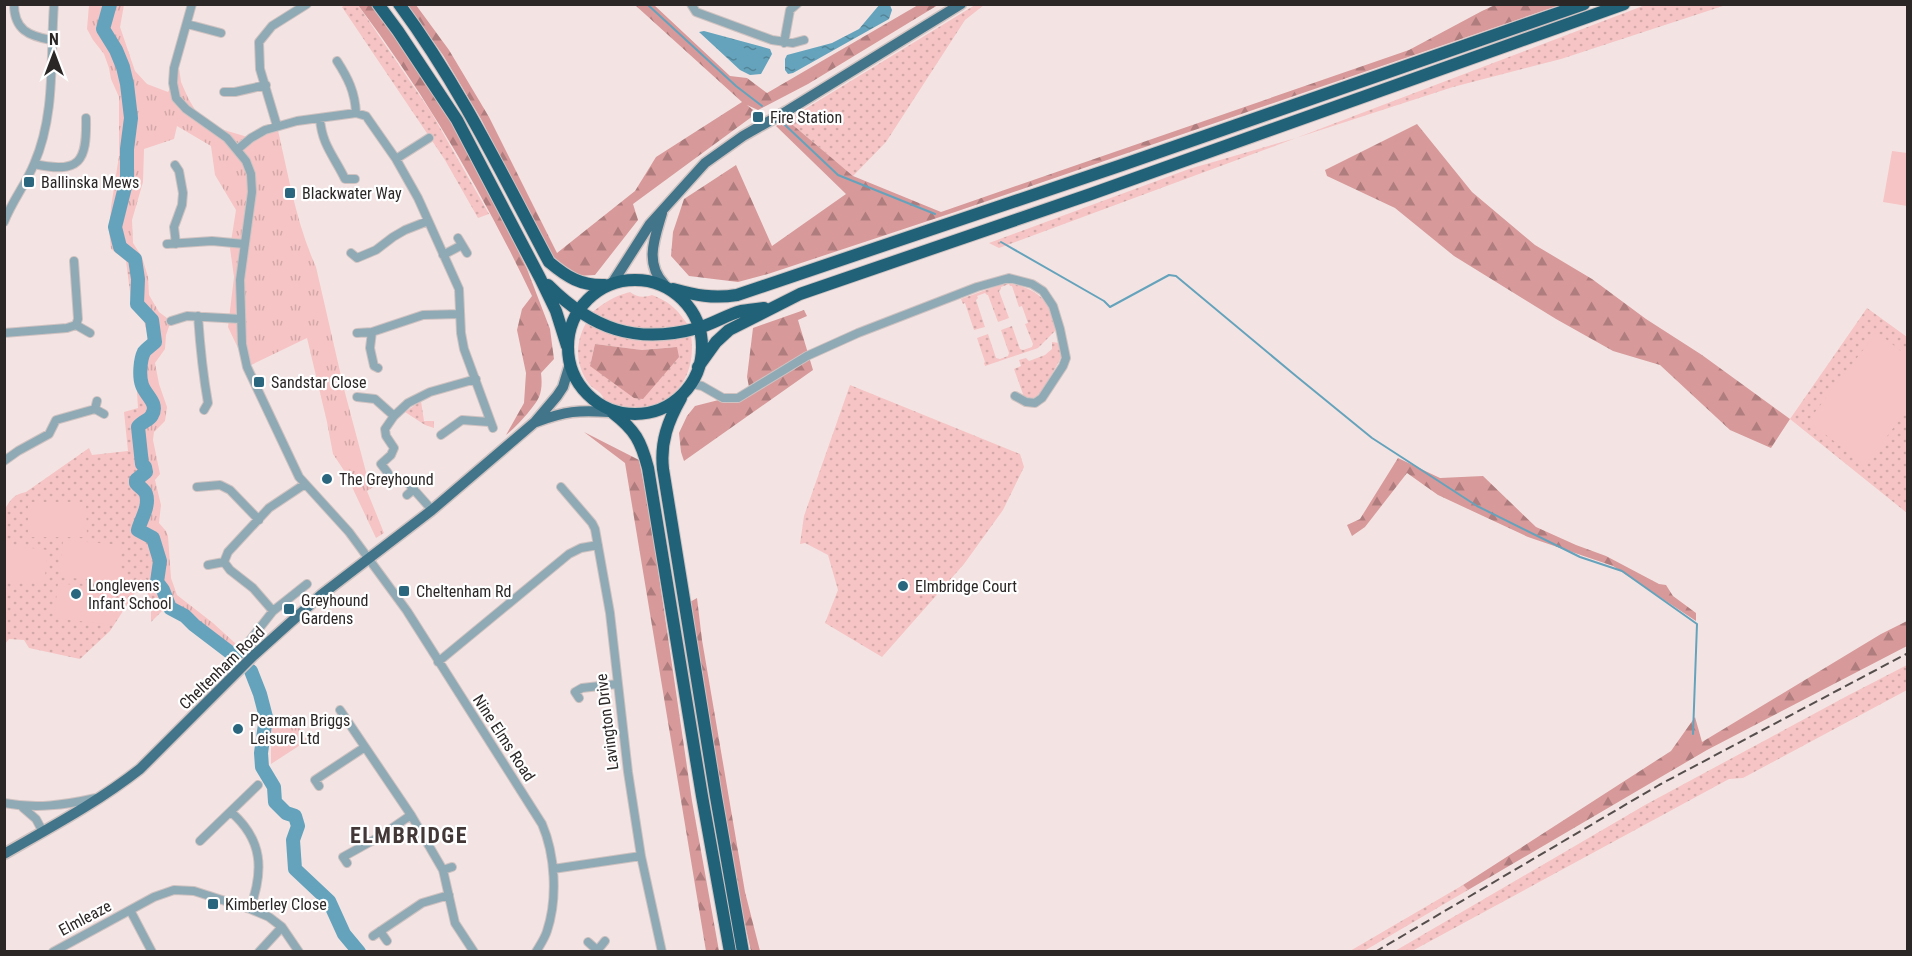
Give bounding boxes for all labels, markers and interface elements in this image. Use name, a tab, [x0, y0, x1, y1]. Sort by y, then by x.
north arrow	[24, 24, 84, 84]
text: N	[49, 30, 59, 49]
place label: Fire Station	[770, 108, 842, 127]
marker: Fire Station	[751, 110, 765, 124]
place label: Ballinska Mews	[41, 173, 139, 192]
marker: Ballinska Mews	[22, 175, 36, 189]
place label: Blackwater Way	[302, 184, 402, 203]
marker: Blackwater Way	[283, 186, 297, 200]
place label: Sandstar Close	[271, 373, 366, 392]
marker: Sandstar Close	[252, 375, 266, 389]
place label: The Greyhound	[339, 470, 434, 489]
marker: The Greyhound	[320, 472, 334, 486]
place label: Longlevens Infant School	[88, 576, 172, 613]
place label: Elmbridge Court	[915, 577, 1017, 596]
marker: Elmbridge Court	[896, 579, 910, 593]
place label: Cheltenham Rd	[416, 582, 512, 601]
marker: Cheltenham Rd	[397, 584, 411, 598]
marker: Longlevens Infant School	[69, 587, 83, 601]
place label: Greyhound Gardens	[301, 591, 368, 628]
marker: Greyhound Gardens	[282, 602, 296, 616]
street label: Cheltenham Road	[175, 623, 269, 713]
street label: Lavington Drive	[592, 673, 622, 771]
street label: Nine Elms Road	[469, 691, 539, 785]
place label: Pearman Briggs Leisure Ltd	[250, 711, 350, 748]
marker: Pearman Briggs Leisure Ltd	[231, 722, 245, 736]
district label: ELMBRIDGE	[350, 823, 468, 848]
place label: Kimberley Close	[225, 895, 327, 914]
street label: Elmleaze	[55, 896, 115, 940]
marker: Kimberley Close	[206, 897, 220, 911]

